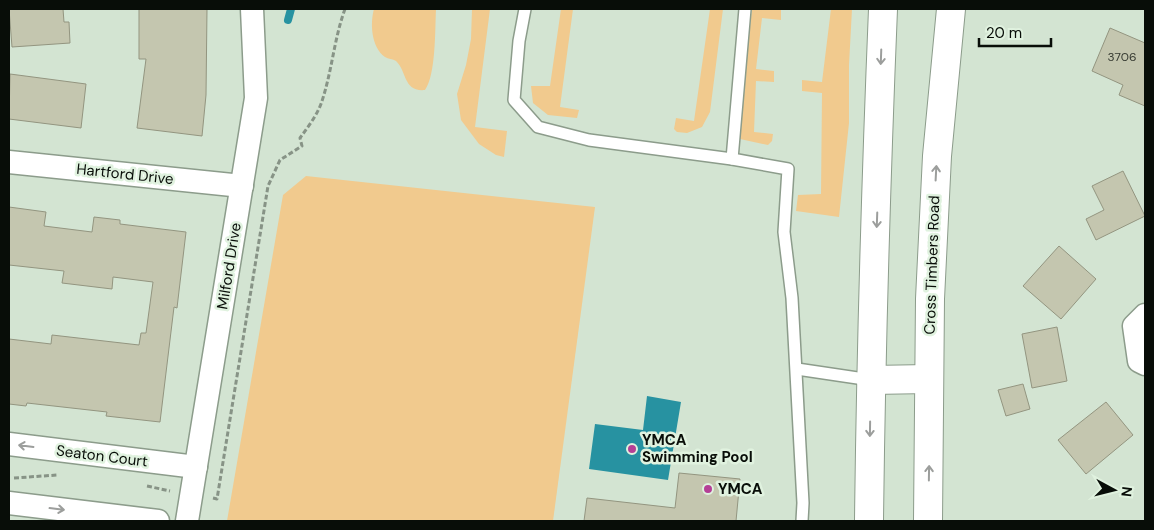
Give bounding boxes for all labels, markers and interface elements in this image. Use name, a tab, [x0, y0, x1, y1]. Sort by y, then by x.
scale bar	[979, 15, 1052, 47]
text: 20 m	[986, 23, 1022, 43]
one-way arrow	[877, 49, 886, 65]
house number: 3706	[1108, 49, 1136, 65]
street label: Hartford Drive	[75, 159, 175, 189]
one-way arrow	[931, 165, 940, 181]
street label: Cross Timbers Road	[920, 195, 944, 335]
one-way arrow	[872, 212, 881, 228]
street label: Milford Drive	[212, 221, 246, 311]
one-way arrow	[865, 420, 875, 436]
place label: YMCA Swimming Pool	[642, 430, 753, 467]
street label: Seaton Court	[55, 440, 149, 472]
one-way arrow	[19, 441, 35, 451]
marker: YMCA Swimming Pool	[626, 443, 638, 455]
one-way arrow	[924, 465, 934, 481]
north arrow	[1089, 465, 1139, 515]
place label: YMCA	[718, 479, 763, 499]
marker: YMCA	[702, 483, 714, 495]
text: N	[1117, 485, 1136, 498]
one-way arrow	[49, 504, 65, 514]

